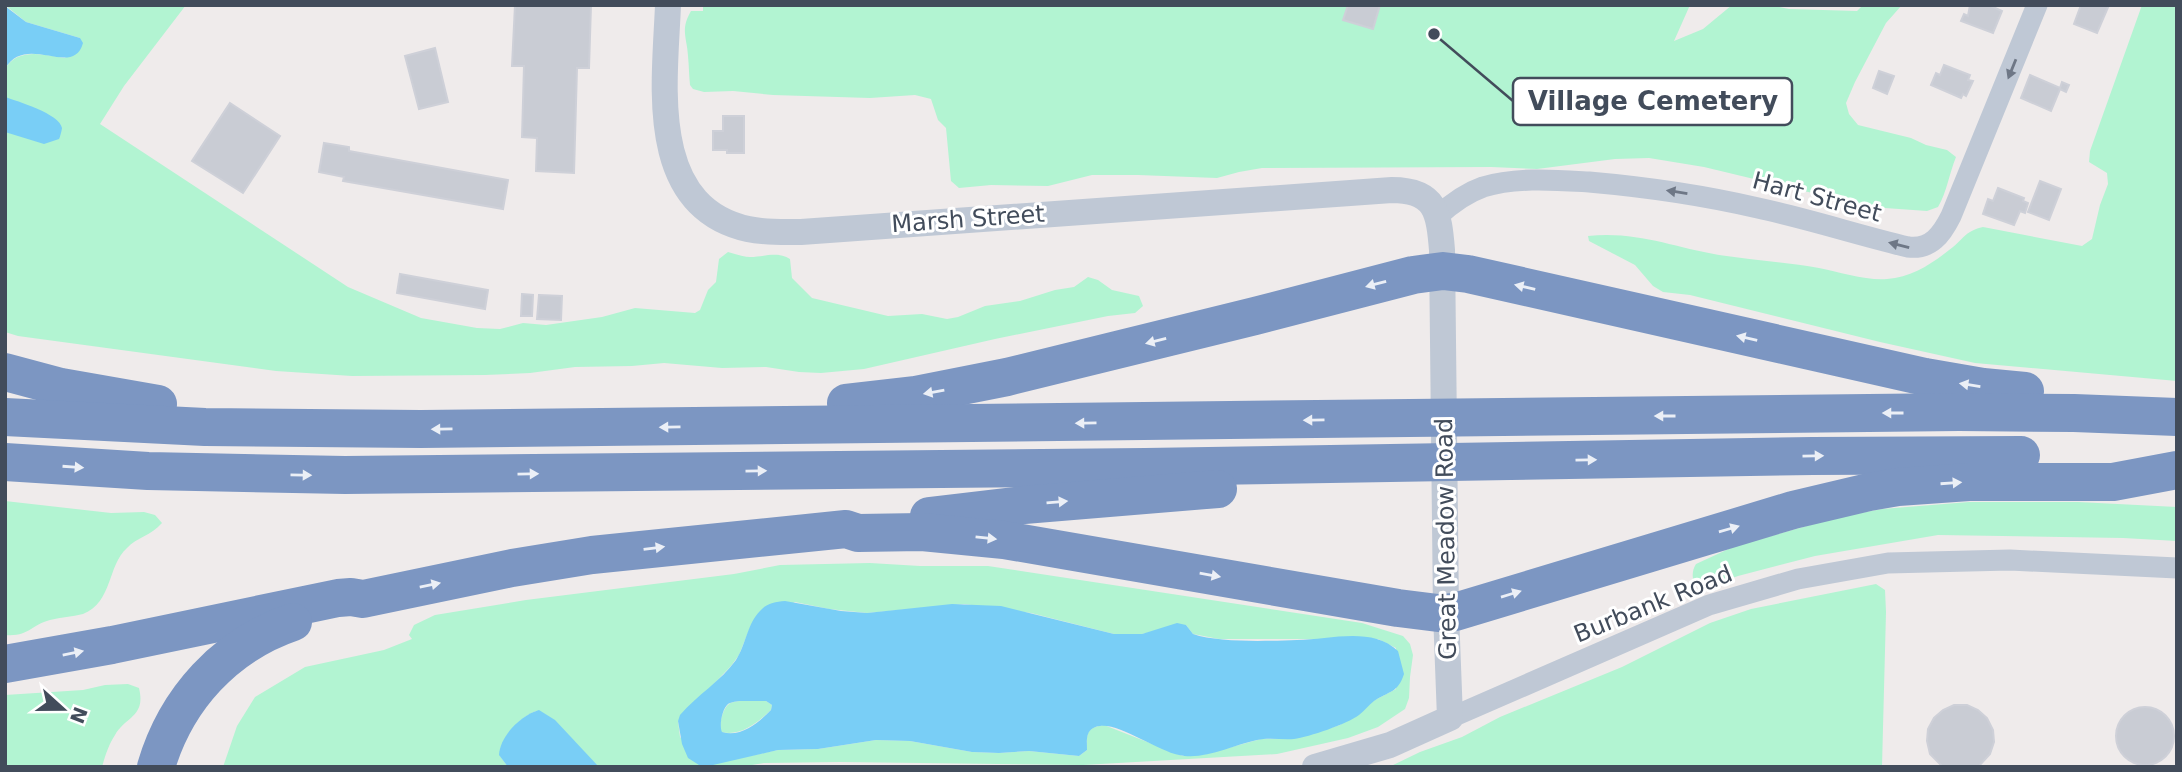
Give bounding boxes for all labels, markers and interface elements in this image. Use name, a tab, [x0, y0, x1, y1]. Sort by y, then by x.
one-way arrow	[2006, 58, 2017, 79]
callout: Village Cemetery	[1513, 78, 1792, 125]
text: Village Cemetery	[1528, 86, 1778, 116]
street label: Hart Street	[1749, 166, 1885, 228]
one-way arrow	[1666, 186, 1688, 197]
street label: Marsh Street	[890, 200, 1046, 238]
one-way arrow	[1888, 239, 1910, 250]
one-way arrow	[1365, 280, 1386, 290]
one-way arrow	[1514, 282, 1536, 293]
one-way arrow	[1736, 332, 1758, 343]
one-way arrow	[1145, 336, 1167, 347]
one-way arrow	[1959, 379, 1981, 390]
one-way arrow	[923, 387, 945, 398]
one-way arrow	[1881, 407, 1903, 419]
one-way arrow	[1654, 410, 1676, 422]
one-way arrow	[1303, 414, 1325, 426]
one-way arrow	[1075, 417, 1097, 428]
street label: Great Meadow Road	[1430, 418, 1462, 660]
one-way arrow	[659, 421, 681, 433]
one-way arrow	[431, 423, 453, 435]
one-way arrow	[1802, 450, 1824, 462]
one-way arrow	[1575, 454, 1597, 466]
one-way arrow	[63, 462, 85, 473]
one-way arrow	[745, 465, 767, 477]
one-way arrow	[517, 468, 539, 480]
one-way arrow	[290, 469, 312, 481]
one-way arrow	[1940, 477, 1962, 488]
one-way arrow	[1047, 496, 1069, 507]
one-way arrow	[1719, 523, 1740, 533]
one-way arrow	[975, 532, 997, 543]
one-way arrow	[643, 543, 665, 554]
street label: Burbank Road	[1570, 559, 1736, 649]
one-way arrow	[1199, 570, 1221, 581]
one-way arrow	[419, 579, 441, 590]
one-way arrow	[1501, 589, 1522, 599]
one-way arrow	[62, 647, 84, 658]
north arrow	[28, 674, 98, 744]
text: N	[66, 704, 92, 726]

